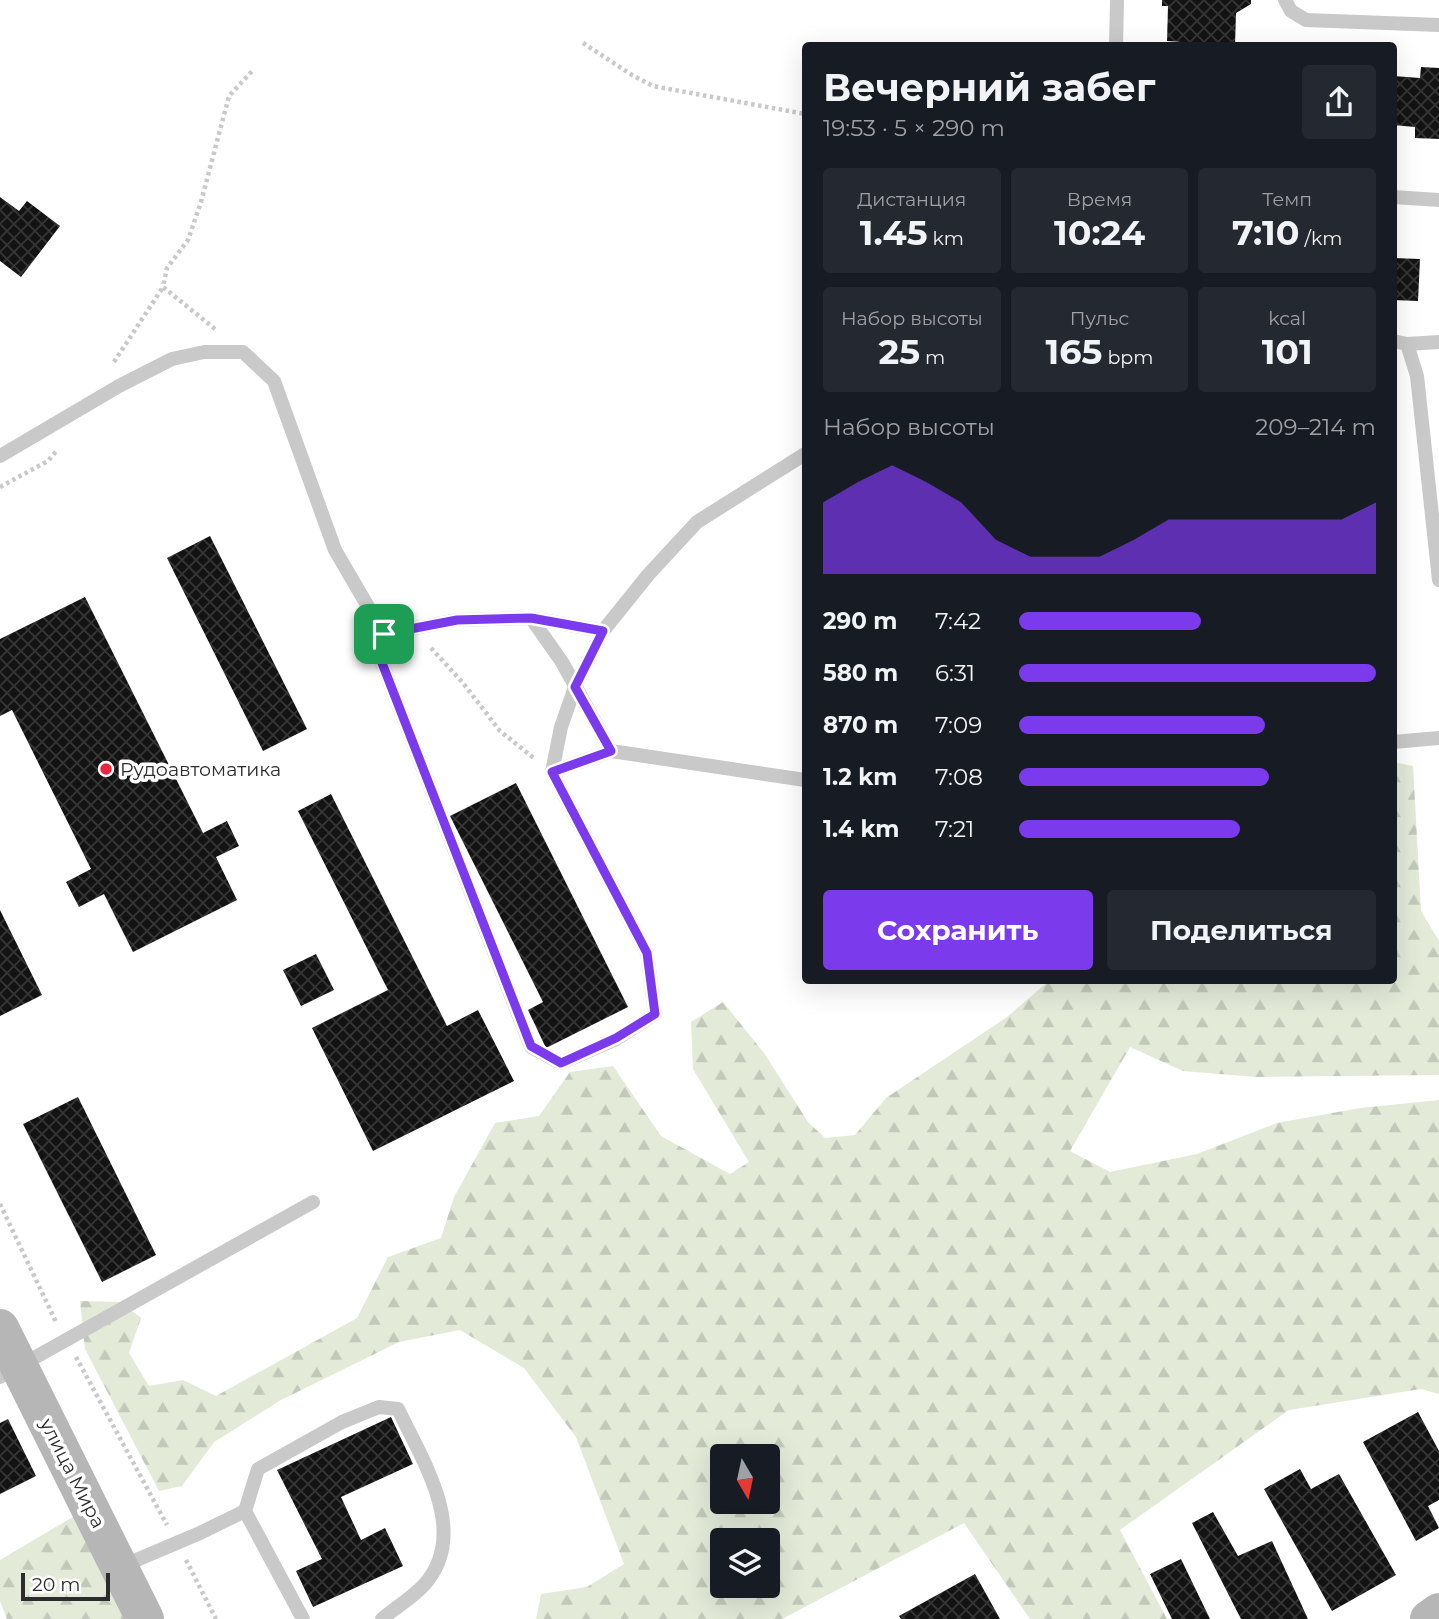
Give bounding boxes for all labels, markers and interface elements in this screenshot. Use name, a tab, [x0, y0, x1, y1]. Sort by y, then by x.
text: Вечерний забег	[823, 64, 1156, 111]
button: share	[1302, 65, 1376, 139]
text: 19:53 · 5 × 290 m	[823, 114, 1005, 142]
text: Дистанция	[857, 188, 966, 211]
text: Время	[1067, 188, 1132, 211]
text: Темп	[1262, 188, 1312, 211]
text: 1.45	[860, 211, 928, 254]
text: 10:24	[1054, 211, 1145, 254]
text: 7:10	[1232, 211, 1300, 254]
text: km	[928, 227, 964, 250]
text: /km	[1300, 227, 1342, 250]
text: Набор высоты	[841, 307, 983, 330]
text: Пульс	[1070, 307, 1129, 330]
text: kcal	[1268, 307, 1306, 330]
text: 25	[879, 330, 920, 373]
text: 165	[1046, 330, 1102, 373]
text: 101	[1262, 330, 1313, 373]
text: m	[920, 346, 945, 369]
text: bpm	[1102, 346, 1153, 369]
text: Набор высоты	[823, 413, 995, 441]
text: 209–214 m	[1255, 413, 1376, 441]
pin	[354, 604, 414, 664]
text: 290 m	[823, 607, 897, 635]
text: 7:42	[935, 607, 981, 635]
icon: arrive	[365, 615, 403, 653]
text: 580 m	[823, 659, 898, 687]
text: 6:31	[935, 659, 975, 687]
text: 870 m	[823, 711, 898, 739]
text: 7:09	[935, 711, 982, 739]
place label: Рудоавтоматика	[120, 758, 281, 781]
marker: Рудоавтоматика	[98, 761, 114, 777]
text: 1.2 km	[823, 763, 897, 791]
text: 7:08	[935, 763, 983, 791]
text: 1.4 km	[823, 815, 900, 843]
text: 7:21	[935, 815, 974, 843]
button: Сохранить	[823, 890, 1093, 970]
button: Поделиться	[1107, 890, 1376, 970]
street label: улица Мира	[35, 1414, 110, 1532]
north arrow	[710, 1444, 780, 1514]
map controls	[710, 1444, 780, 1598]
button: layers	[710, 1528, 780, 1598]
scale bar	[21, 1570, 110, 1602]
text: 20 m	[32, 1573, 80, 1596]

